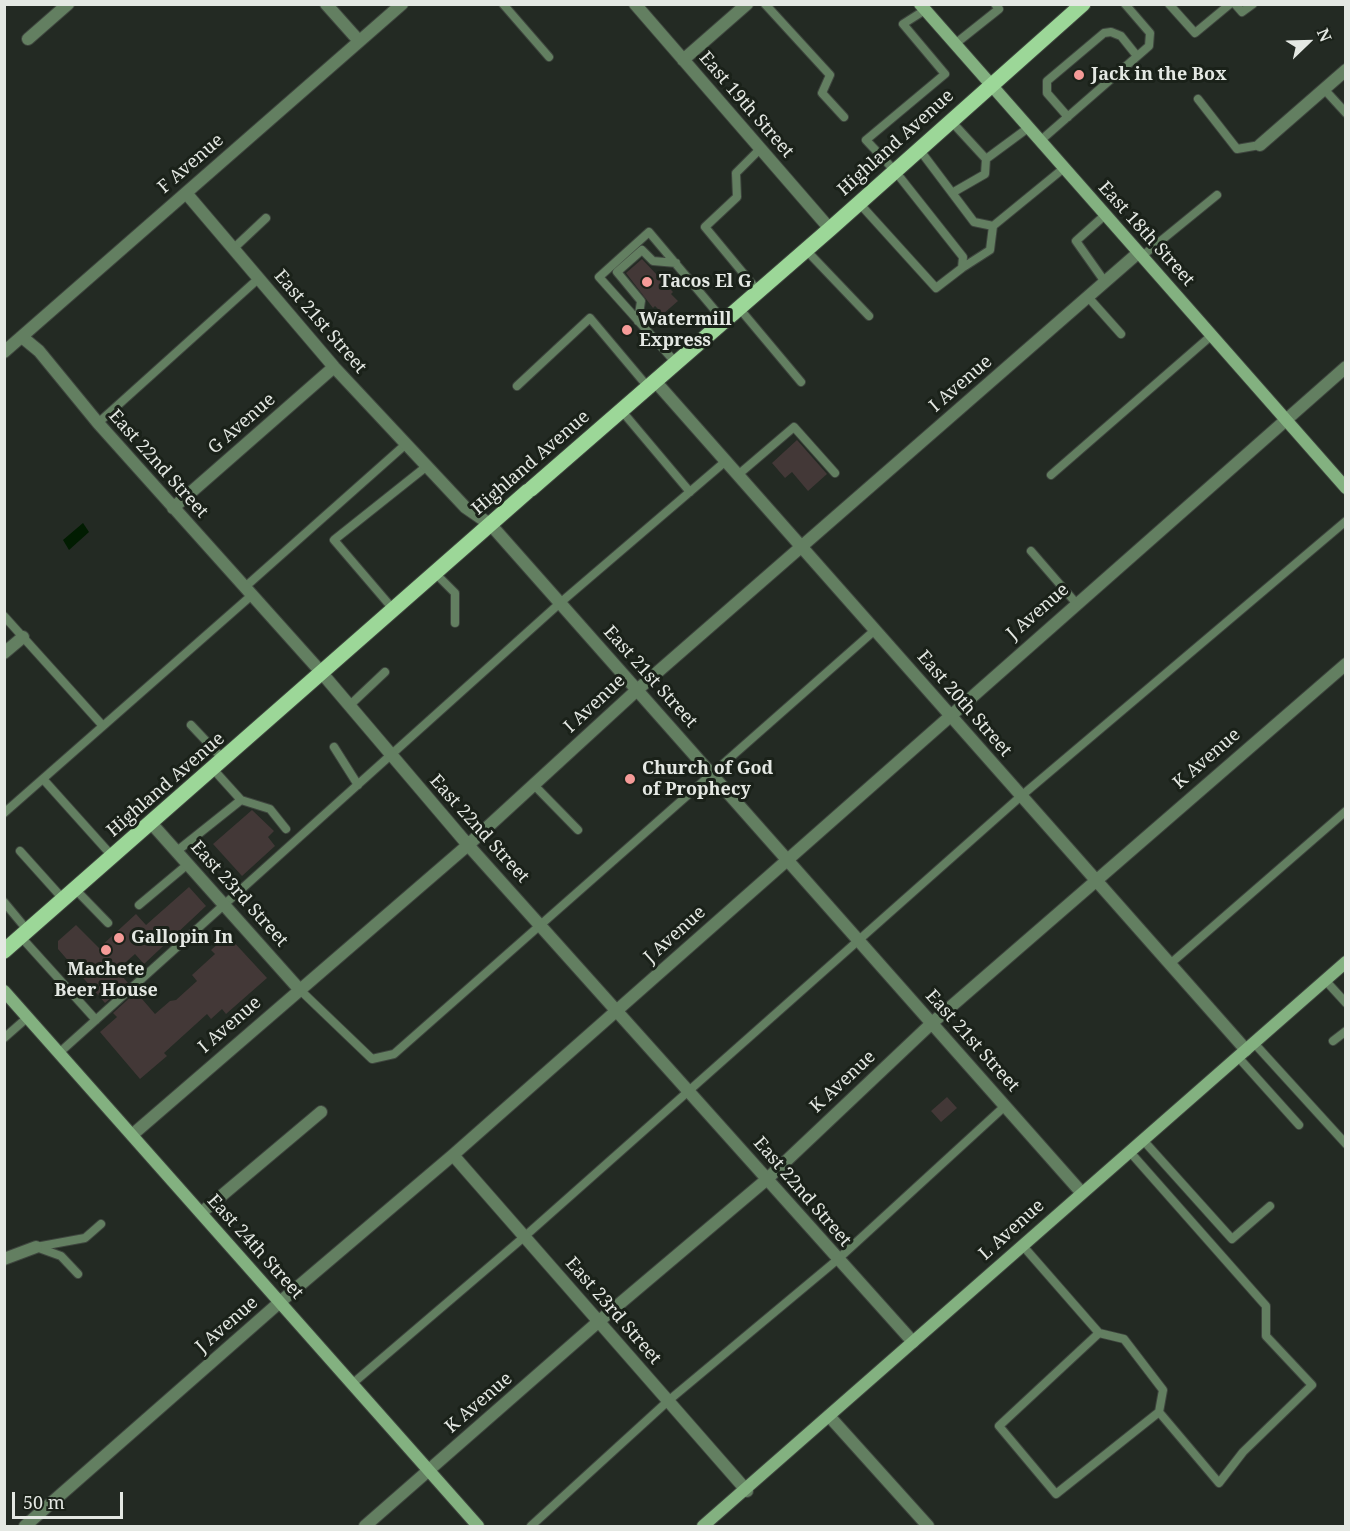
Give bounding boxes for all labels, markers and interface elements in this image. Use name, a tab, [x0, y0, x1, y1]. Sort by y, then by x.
north arrow	[1278, 12, 1338, 72]
text: N	[1312, 25, 1337, 45]
street label: East 19th Street	[694, 48, 798, 162]
place label: Jack in the Box	[1091, 64, 1227, 86]
marker: Jack in the Box	[1072, 68, 1086, 82]
street label: Highland Avenue	[834, 85, 958, 201]
street label: F Avenue	[154, 130, 228, 198]
street label: East 18th Street	[1093, 177, 1199, 291]
street label: East 21st Street	[269, 266, 371, 378]
place label: Tacos El G	[659, 271, 752, 293]
marker: Tacos El G	[640, 275, 654, 289]
place label: Watermill Express	[639, 309, 732, 352]
marker: Watermill Express	[620, 323, 634, 337]
street label: I Avenue	[925, 351, 997, 417]
street label: G Avenue	[204, 389, 280, 459]
street label: East 22nd Street	[104, 405, 212, 523]
street label: Highland Avenue	[468, 406, 594, 520]
street label: J Avenue	[1002, 579, 1074, 645]
street label: East 21st Street	[598, 621, 702, 733]
street label: East 20th Street	[912, 647, 1016, 761]
street label: I Avenue	[560, 670, 630, 738]
street label: K Avenue	[1169, 724, 1245, 794]
street label: Highland Avenue	[103, 728, 229, 842]
place label: Church of God of Prophecy	[642, 758, 773, 800]
street label: East 22nd Street	[425, 770, 533, 888]
marker: Church of God of Prophecy	[623, 772, 637, 786]
street label: East 23rd Street	[186, 837, 292, 951]
street label: J Avenue	[640, 902, 710, 968]
place label: Gallopin In	[131, 927, 233, 949]
marker: Gallopin In	[112, 931, 126, 945]
marker: Machete Beer House	[99, 943, 113, 957]
place label: Machete Beer House	[54, 959, 158, 1002]
street label: East 21st Street	[920, 985, 1024, 1097]
street label: I Avenue	[194, 992, 266, 1058]
street label: K Avenue	[806, 1046, 880, 1118]
street label: East 22nd Street	[749, 1133, 855, 1251]
street label: East 24th Street	[202, 1190, 308, 1304]
street label: L Avenue	[975, 1195, 1049, 1265]
street label: East 23rd Street	[561, 1253, 665, 1369]
street label: J Avenue	[191, 1292, 263, 1358]
street label: K Avenue	[441, 1368, 517, 1438]
scale bar	[15, 1480, 126, 1518]
text: 50 m	[23, 1490, 65, 1514]

